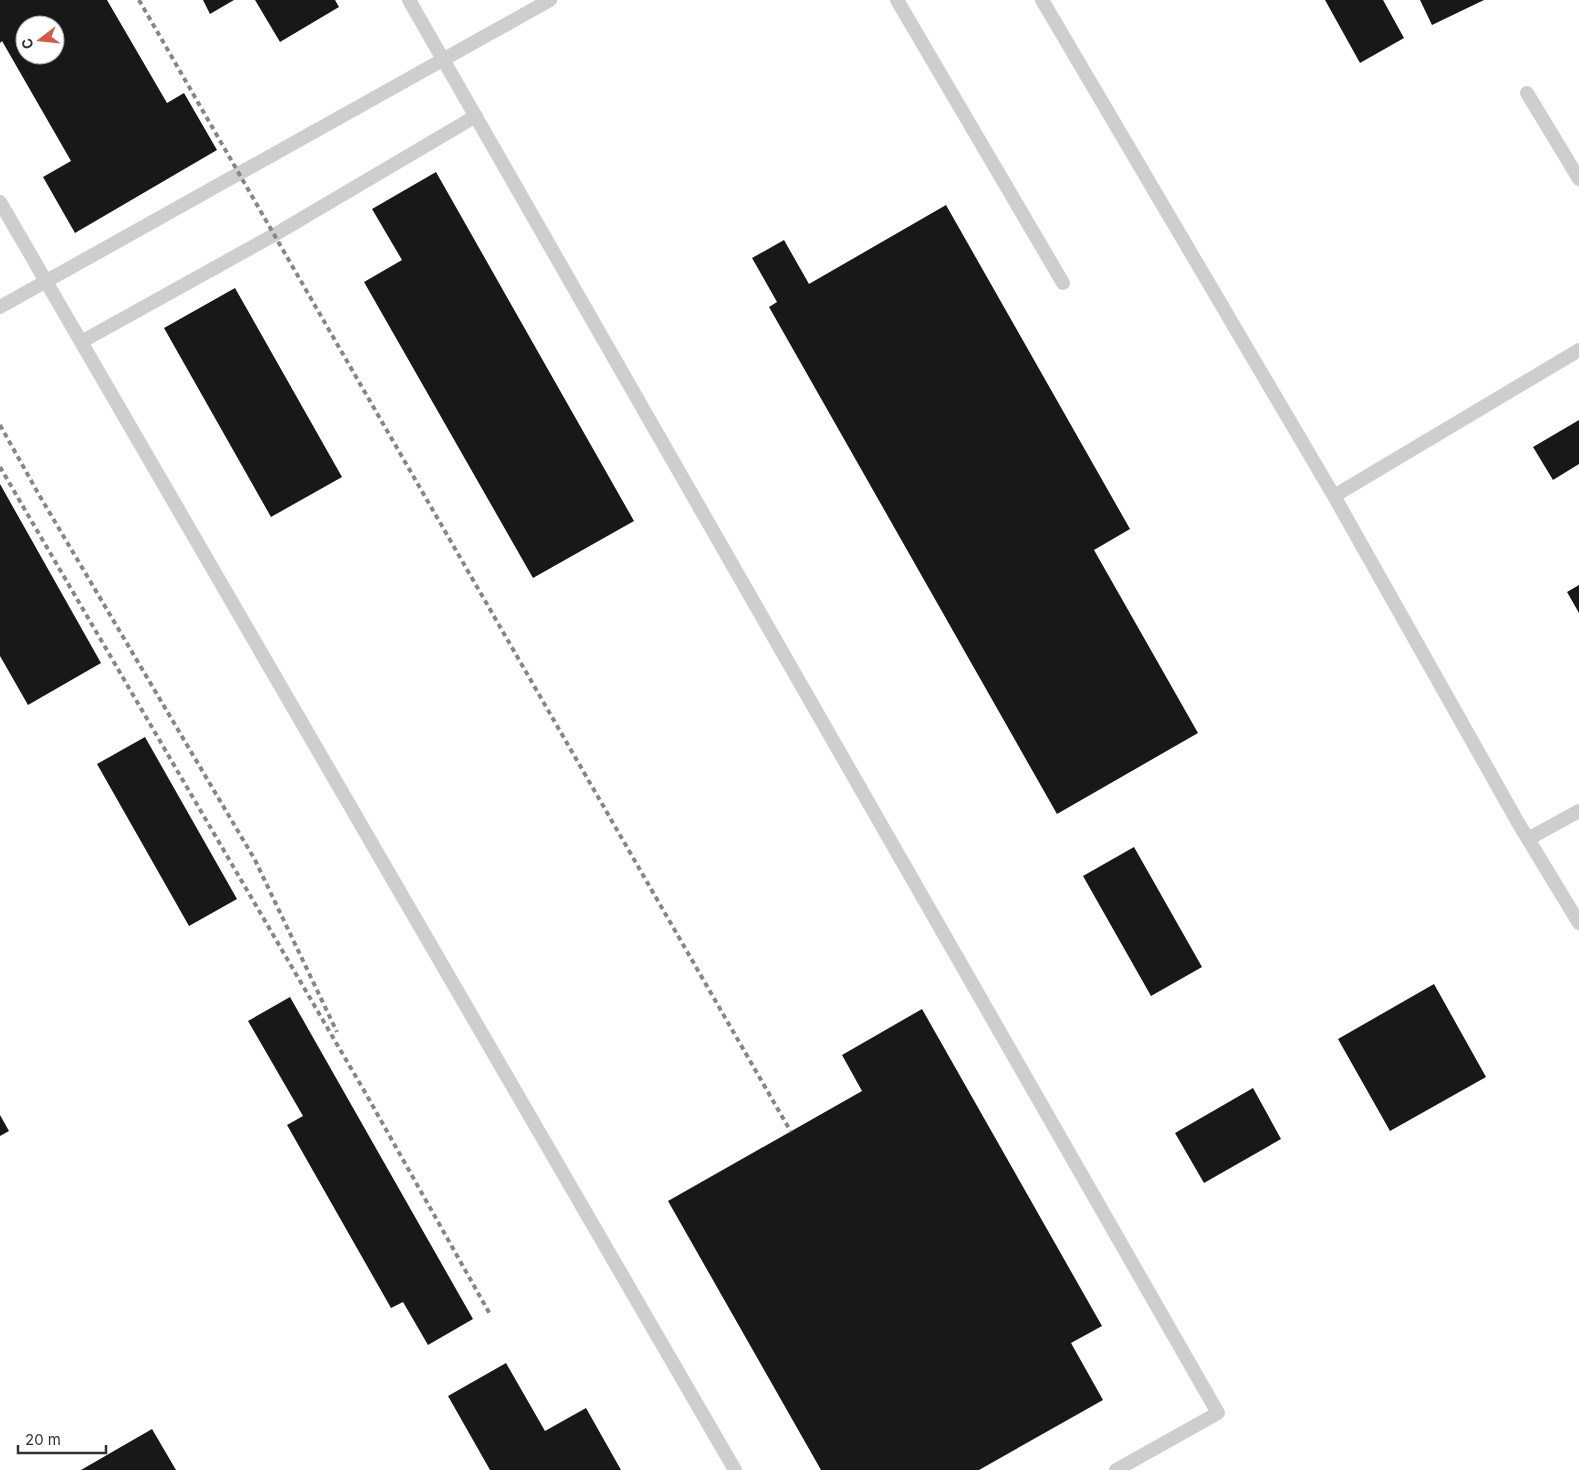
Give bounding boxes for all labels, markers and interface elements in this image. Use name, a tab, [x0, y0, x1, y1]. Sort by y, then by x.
north arrow	[15, 15, 65, 65]
text: С	[17, 36, 37, 51]
scale bar	[18, 1422, 105, 1454]
text: 20 m	[25, 1430, 61, 1449]

